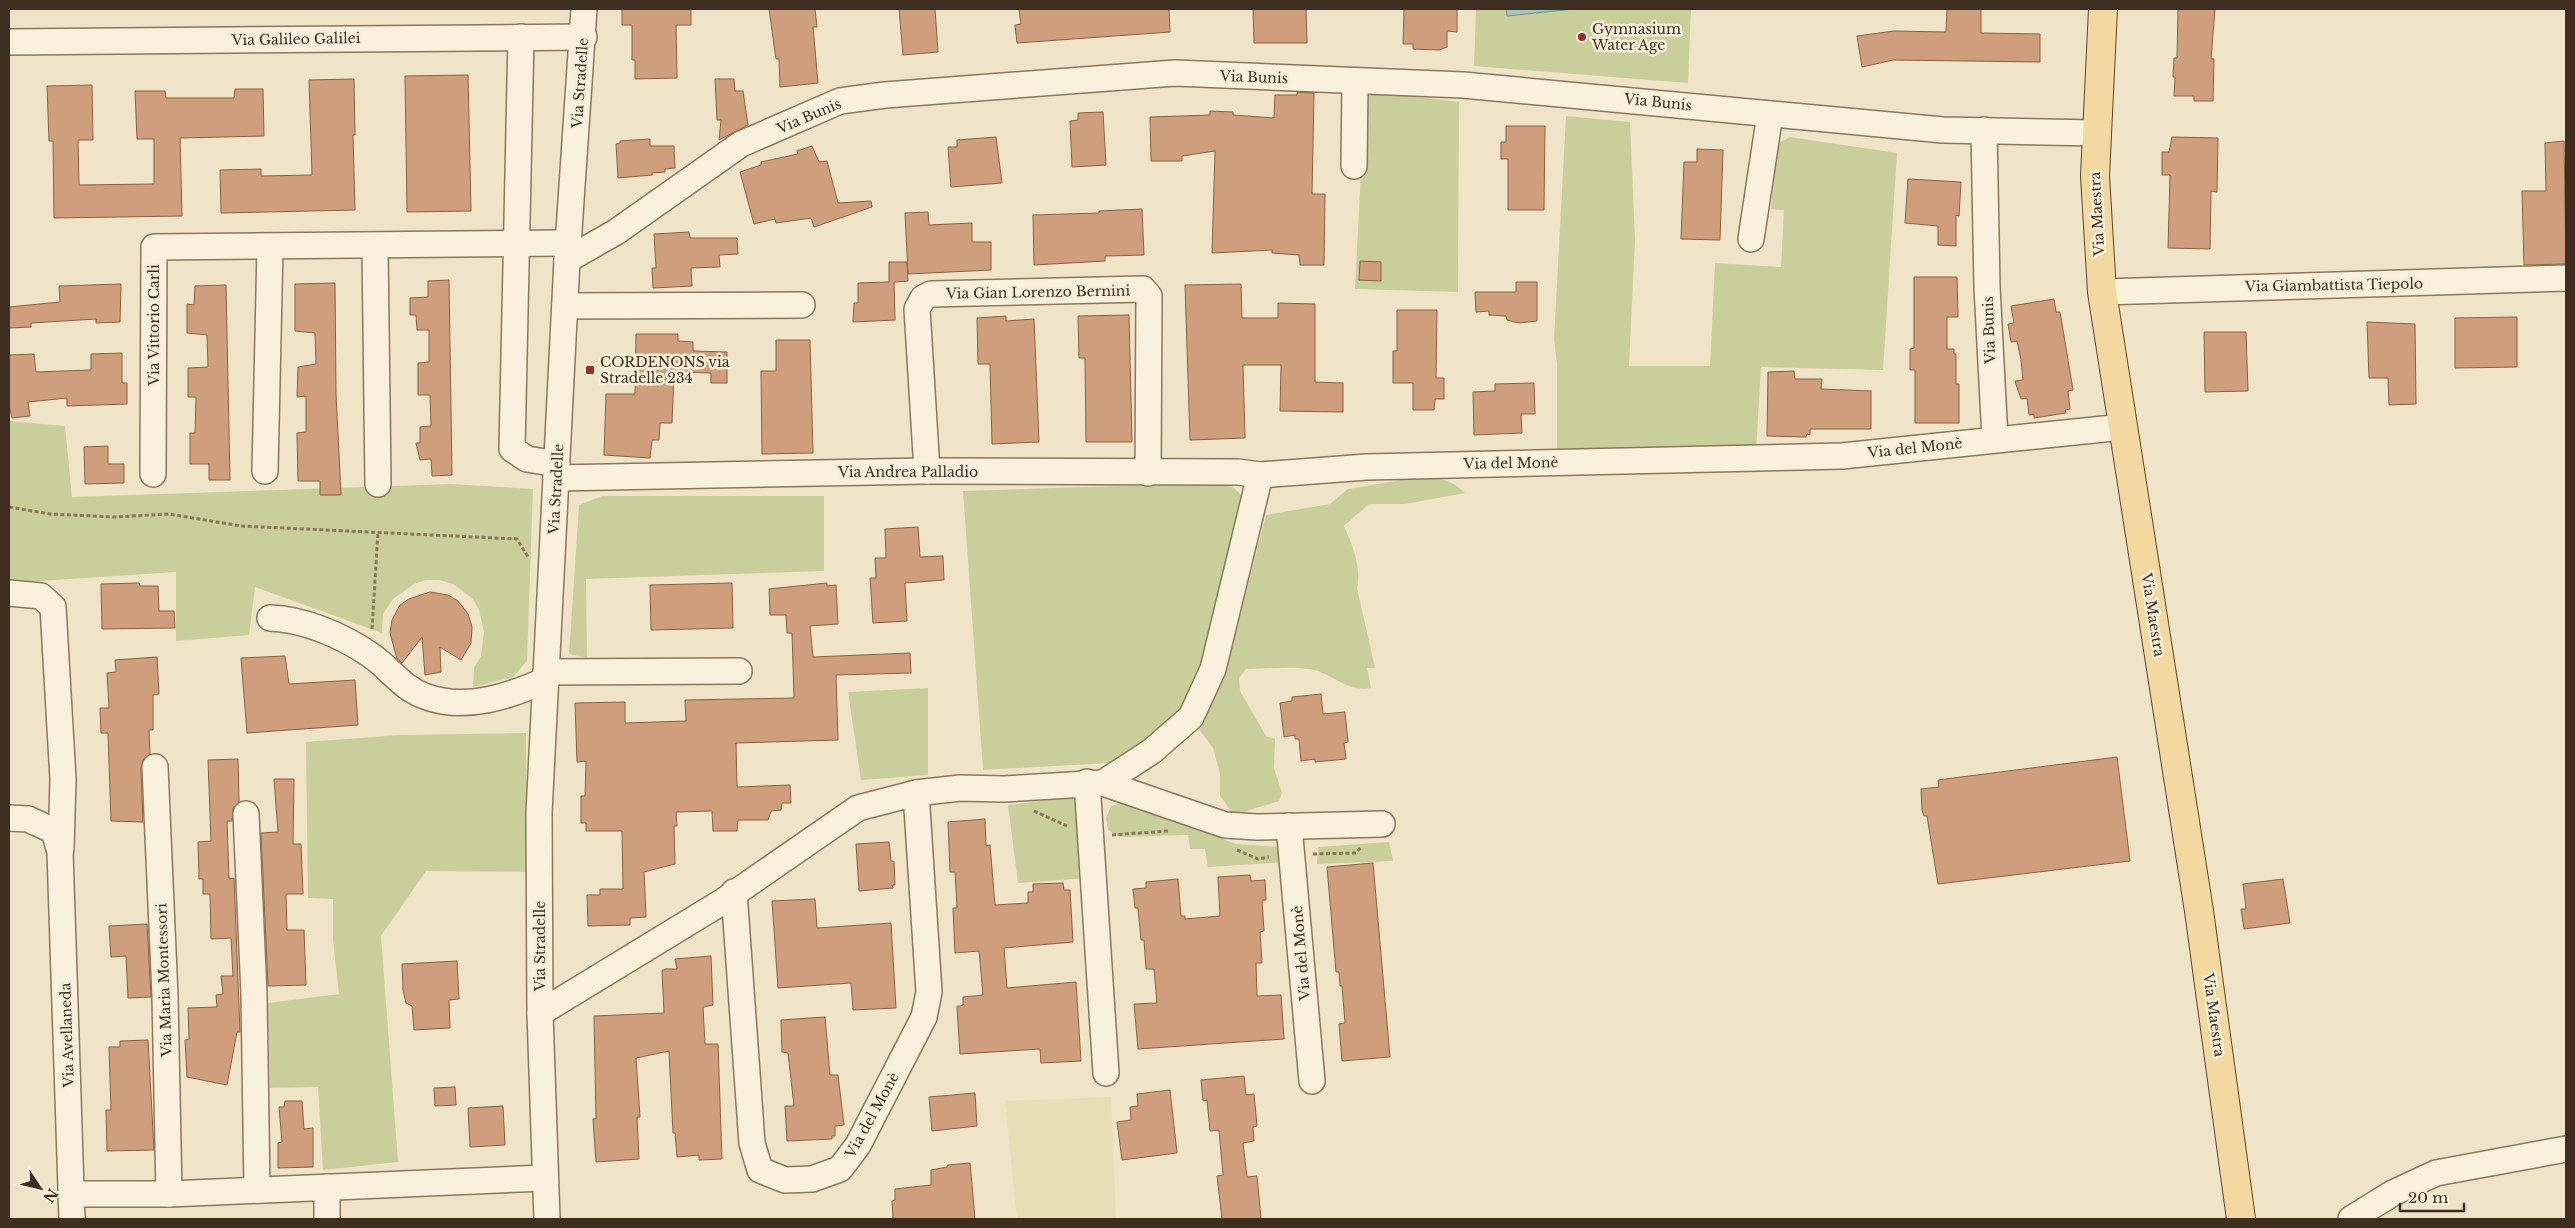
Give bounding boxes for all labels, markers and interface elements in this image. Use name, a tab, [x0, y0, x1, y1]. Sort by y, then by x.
place label: Gymnasium Water Age	[1591, 20, 1681, 54]
street label: Via Galileo Galilei	[230, 29, 361, 49]
marker: Gymnasium Water Age	[1576, 31, 1588, 43]
street label: Via Stradelle	[568, 37, 592, 130]
street label: Via Bunis	[1219, 67, 1288, 87]
street label: Via Bunis	[1622, 89, 1693, 115]
street label: Via Bunis	[773, 94, 844, 138]
street label: Via Maestra	[2086, 171, 2108, 258]
street label: Via Vittorio Carli	[145, 264, 163, 387]
street label: Via Giambattista Tiepolo	[2244, 274, 2423, 296]
street label: Via Gian Lorenzo Bernini	[945, 281, 1131, 303]
street label: Via Bunis	[1979, 296, 1999, 365]
place label: CORDENONS via Stradelle 234	[600, 353, 730, 387]
marker: CORDENONS via Stradelle 234	[584, 364, 596, 376]
street label: Via del Monè	[1866, 434, 1963, 462]
street label: Via Stradelle	[545, 443, 567, 536]
street label: Via del Monè	[1462, 453, 1559, 473]
street label: Via Andrea Palladio	[837, 463, 978, 481]
street label: Via Maestra	[2137, 571, 2169, 658]
street label: Via Stradelle	[531, 901, 549, 992]
street label: Via Maria Montessori	[152, 903, 176, 1058]
street label: Via del Monè	[1288, 905, 1314, 1002]
street label: Via Maestra	[2199, 971, 2229, 1058]
street label: Via Avellaneda	[56, 982, 78, 1089]
street label: Via del Monè	[841, 1069, 903, 1162]
north arrow	[15, 1163, 65, 1213]
scale bar	[2400, 1180, 2464, 1212]
text: N	[39, 1185, 62, 1206]
text: 20 m	[2408, 1188, 2448, 1207]

